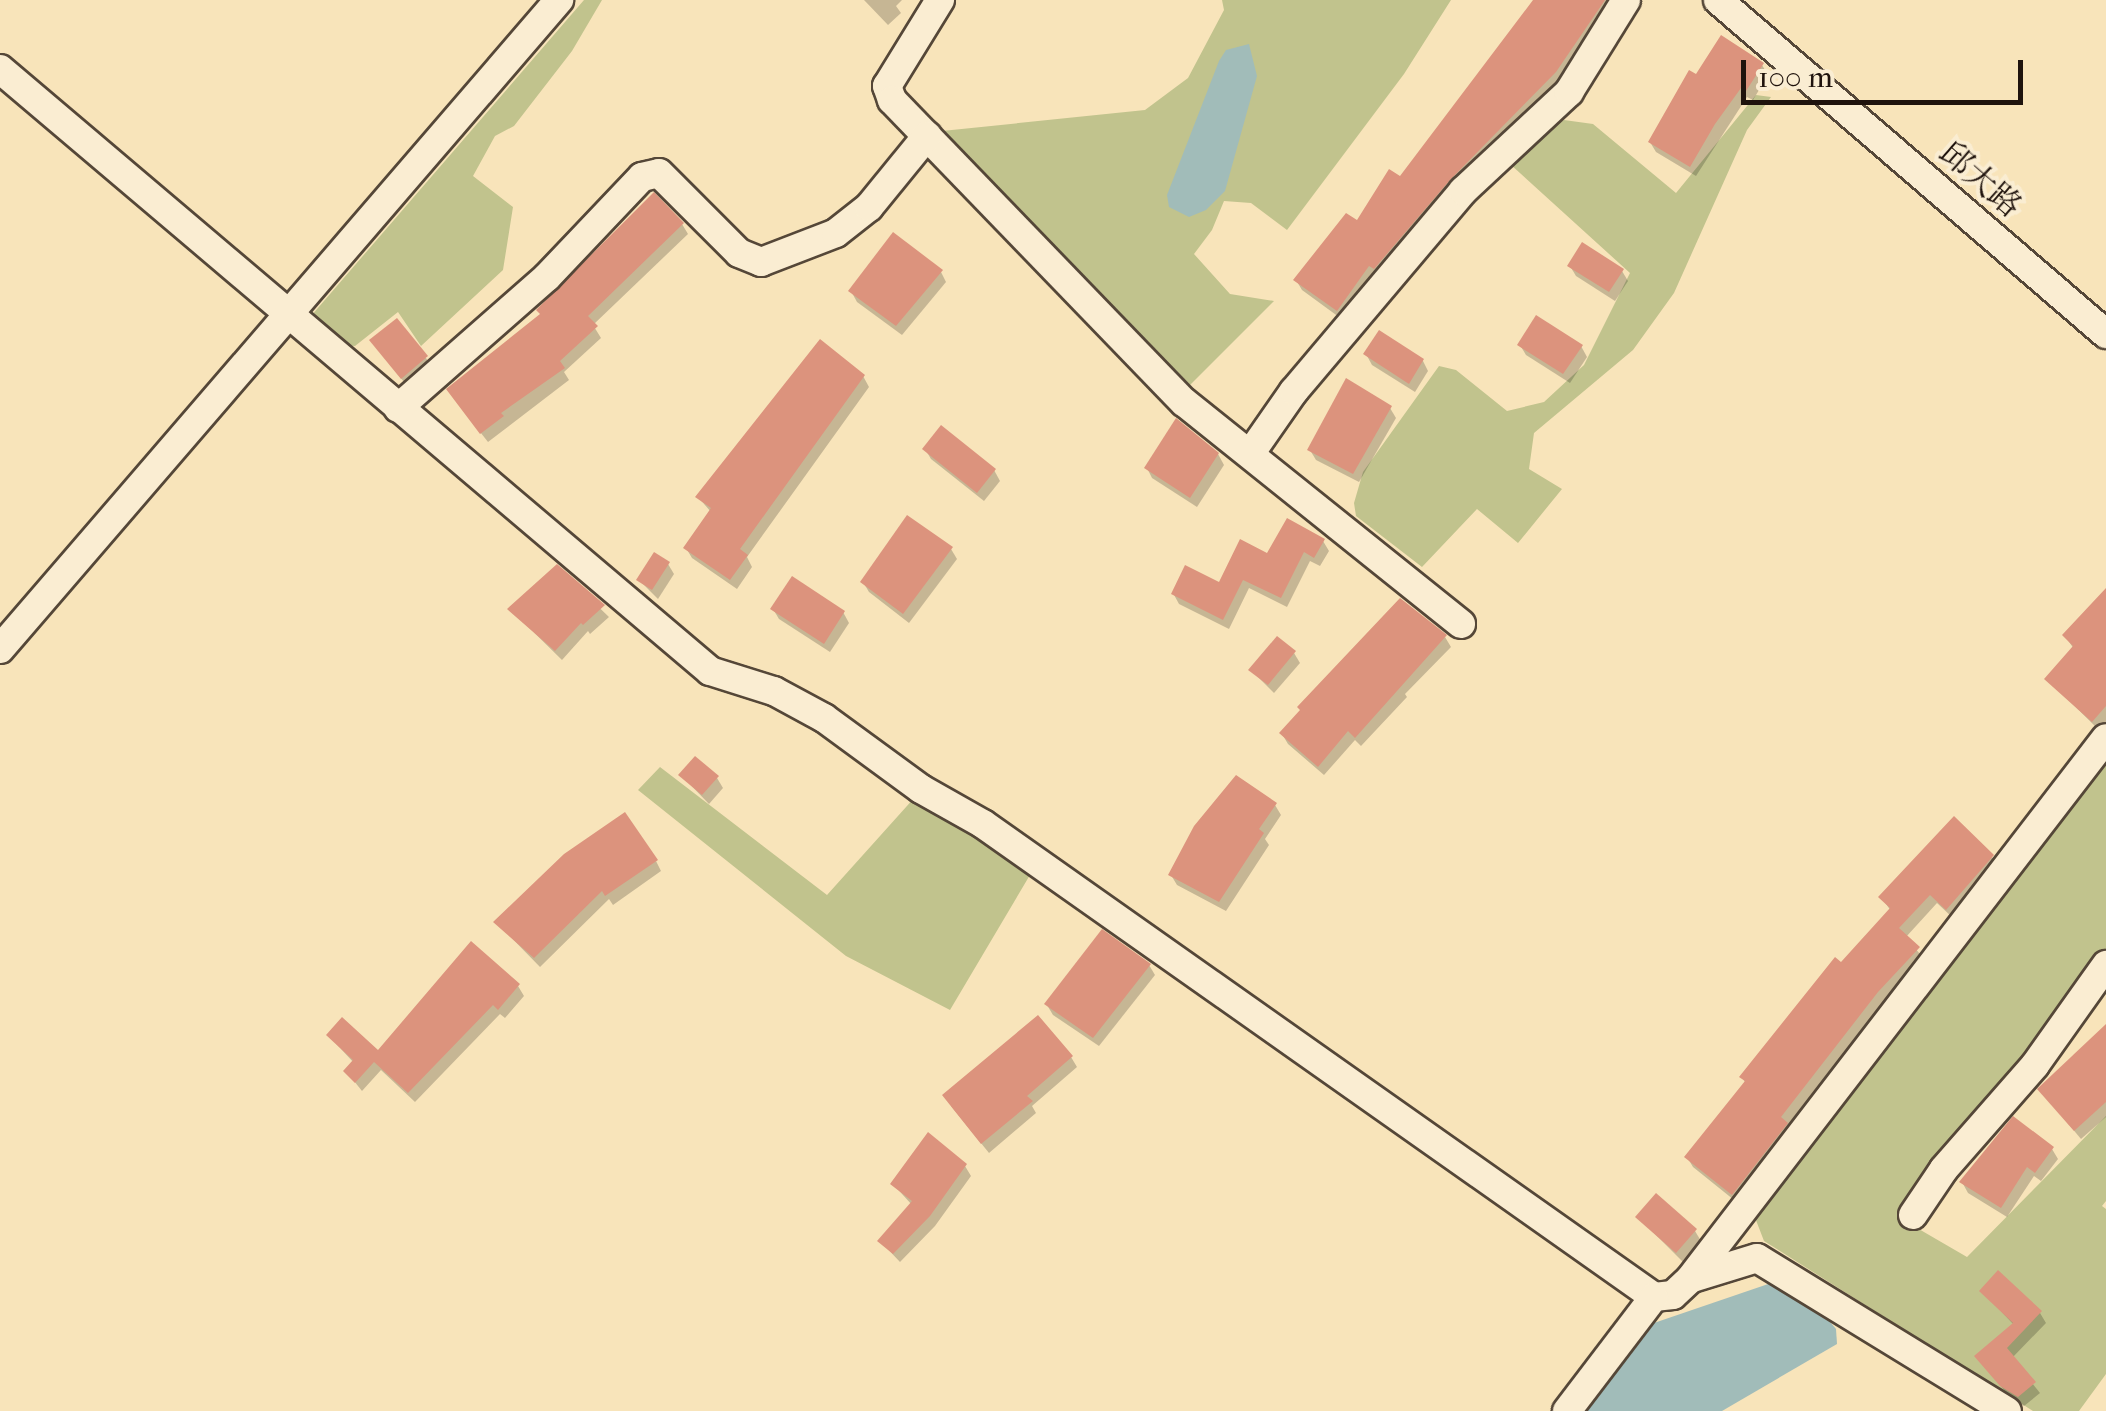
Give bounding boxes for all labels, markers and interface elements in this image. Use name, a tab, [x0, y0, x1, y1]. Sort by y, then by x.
scale bar	[1746, 40, 2028, 102]
text: 100 m	[1758, 60, 1833, 95]
street label: 邱大路	[1931, 134, 2029, 226]

